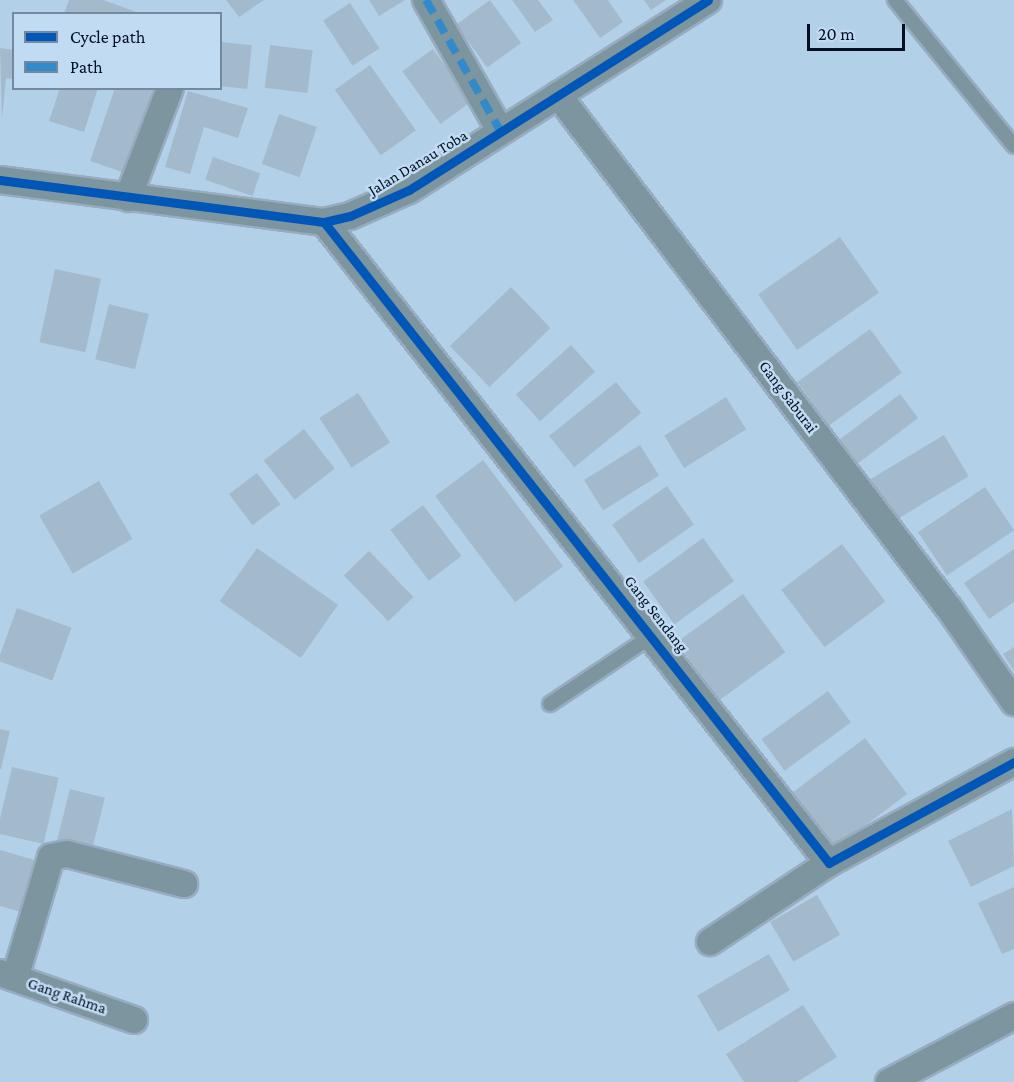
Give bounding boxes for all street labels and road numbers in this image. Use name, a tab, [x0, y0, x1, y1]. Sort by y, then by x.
street label: Jalan Danau Toba	[365, 126, 471, 200]
street label: Gang Saburai	[755, 357, 821, 437]
street label: Gang Sendang	[620, 572, 692, 656]
street label: Gang Rahma	[25, 974, 109, 1018]

